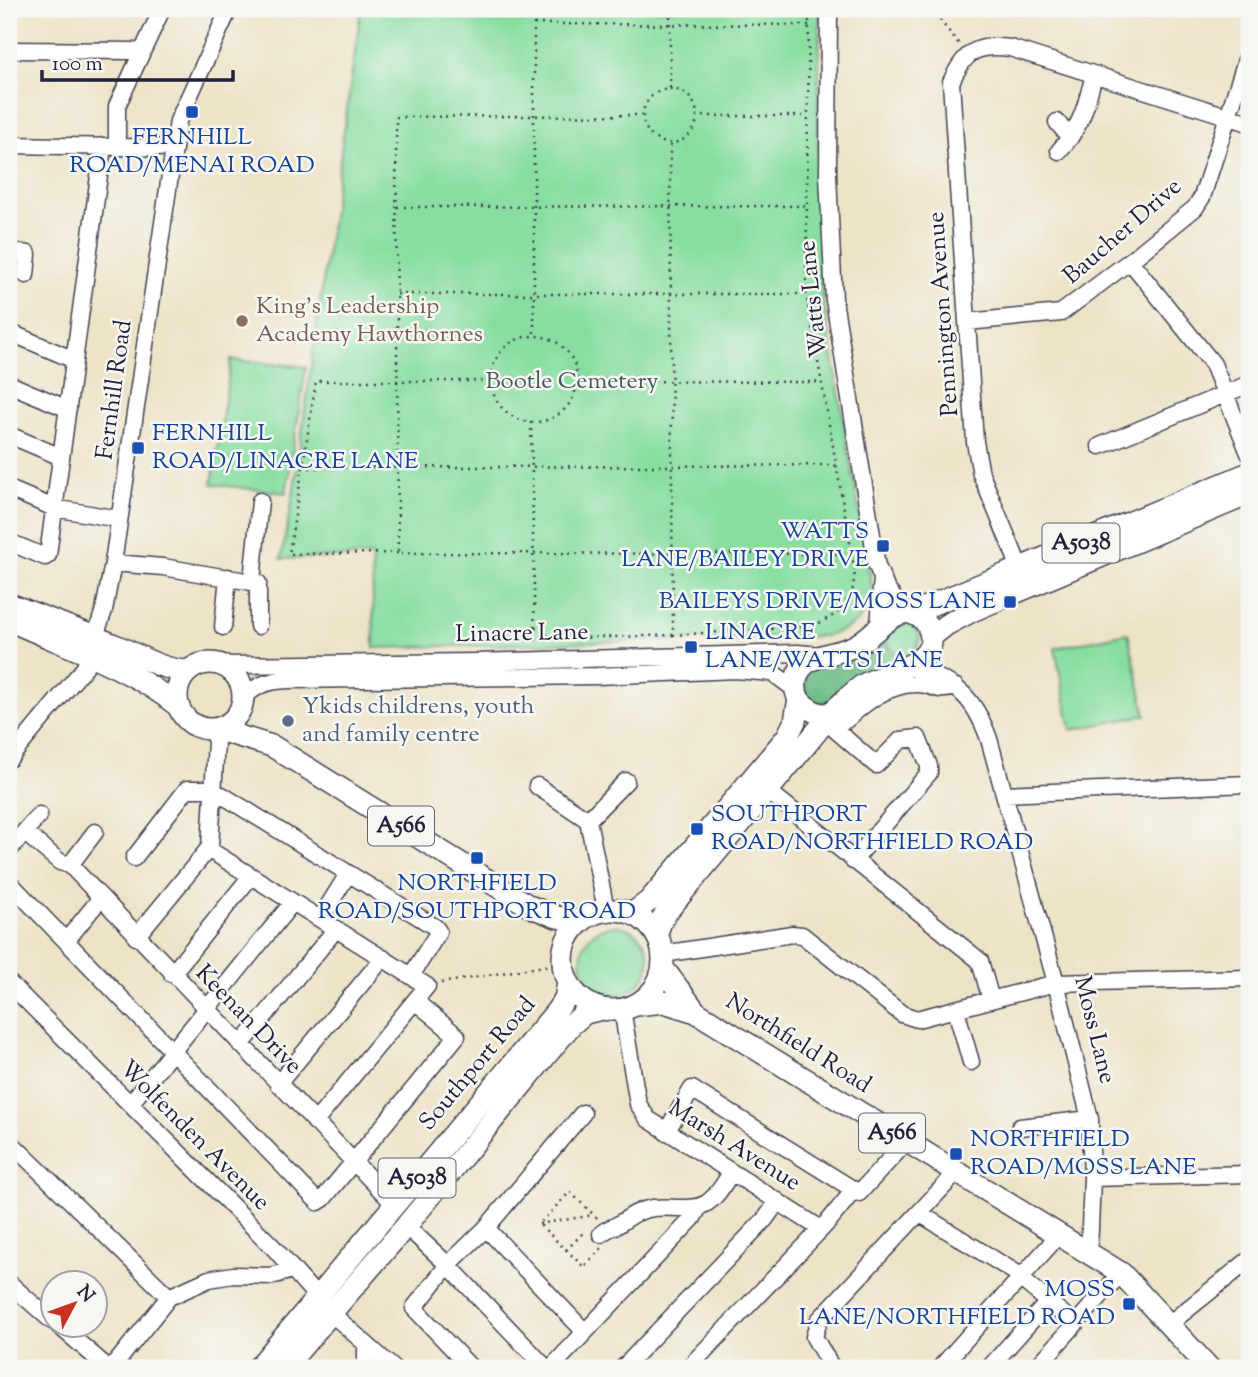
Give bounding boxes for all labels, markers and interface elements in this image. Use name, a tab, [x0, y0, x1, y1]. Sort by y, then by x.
scale bar	[42, 38, 233, 82]
text: 100 m	[52, 50, 103, 80]
marker: FERNHILL ROAD/MENAI ROAD	[184, 104, 200, 120]
place label: FERNHILL ROAD/MENAI ROAD	[69, 121, 315, 183]
street label: Baucher Drive	[1056, 171, 1190, 293]
street label: Pennington Avenue	[920, 210, 968, 418]
street label: Watts Lane	[791, 239, 837, 359]
place label: King's Leadership Academy Hawthornes	[256, 290, 483, 352]
marker: King's Leadership Academy Hawthornes	[234, 313, 250, 329]
street label: Fernhill Road	[88, 318, 142, 462]
park label: Bootle Cemetery	[485, 365, 659, 399]
place label: FERNHILL ROAD/LINACRE LANE	[152, 417, 419, 479]
marker: FERNHILL ROAD/LINACRE LANE	[130, 440, 146, 456]
place label: WATTS LANE/BAILEY DRIVE	[621, 515, 869, 577]
road number: A5038	[1042, 524, 1120, 562]
marker: WATTS LANE/BAILEY DRIVE	[875, 538, 891, 554]
place label: BAILEYS DRIVE/MOSS LANE	[659, 585, 996, 619]
marker: BAILEYS DRIVE/MOSS LANE	[1002, 594, 1018, 610]
street label: Linacre Lane	[455, 616, 589, 652]
place label: LINACRE LANE/WATTS LANE	[705, 616, 944, 678]
marker: LINACRE LANE/WATTS LANE	[683, 639, 699, 655]
place label: Ykids childrens, youth and family centre	[302, 690, 535, 752]
marker: Ykids childrens, youth and family centre	[280, 713, 296, 729]
place label: SOUTHPORT ROAD/NORTHFIELD ROAD	[711, 798, 1033, 860]
road number: A566	[368, 806, 434, 846]
marker: SOUTHPORT ROAD/NORTHFIELD ROAD	[689, 821, 705, 837]
marker: NORTHFIELD ROAD/SOUTHPORT ROAD	[469, 850, 485, 866]
place label: NORTHFIELD ROAD/SOUTHPORT ROAD	[318, 867, 636, 929]
street label: Keenan Drive	[187, 957, 309, 1083]
street label: Moss Lane	[1064, 973, 1124, 1087]
street label: Northfield Road	[718, 985, 878, 1103]
street label: Southport Road	[412, 989, 545, 1139]
street label: Wolfenden Avenue	[111, 1053, 277, 1219]
street label: Marsh Avenue	[661, 1092, 807, 1200]
road number: A566	[859, 1114, 925, 1152]
place label: NORTHFIELD ROAD/MOSS LANE	[970, 1123, 1197, 1185]
marker: NORTHFIELD ROAD/MOSS LANE	[948, 1146, 964, 1162]
road number: A5038	[378, 1158, 456, 1198]
north arrow	[38, 1268, 108, 1338]
place label: MOSS LANE/NORTHFIELD ROAD	[799, 1273, 1115, 1335]
text: N	[70, 1280, 100, 1309]
marker: MOSS LANE/NORTHFIELD ROAD	[1121, 1296, 1137, 1312]

